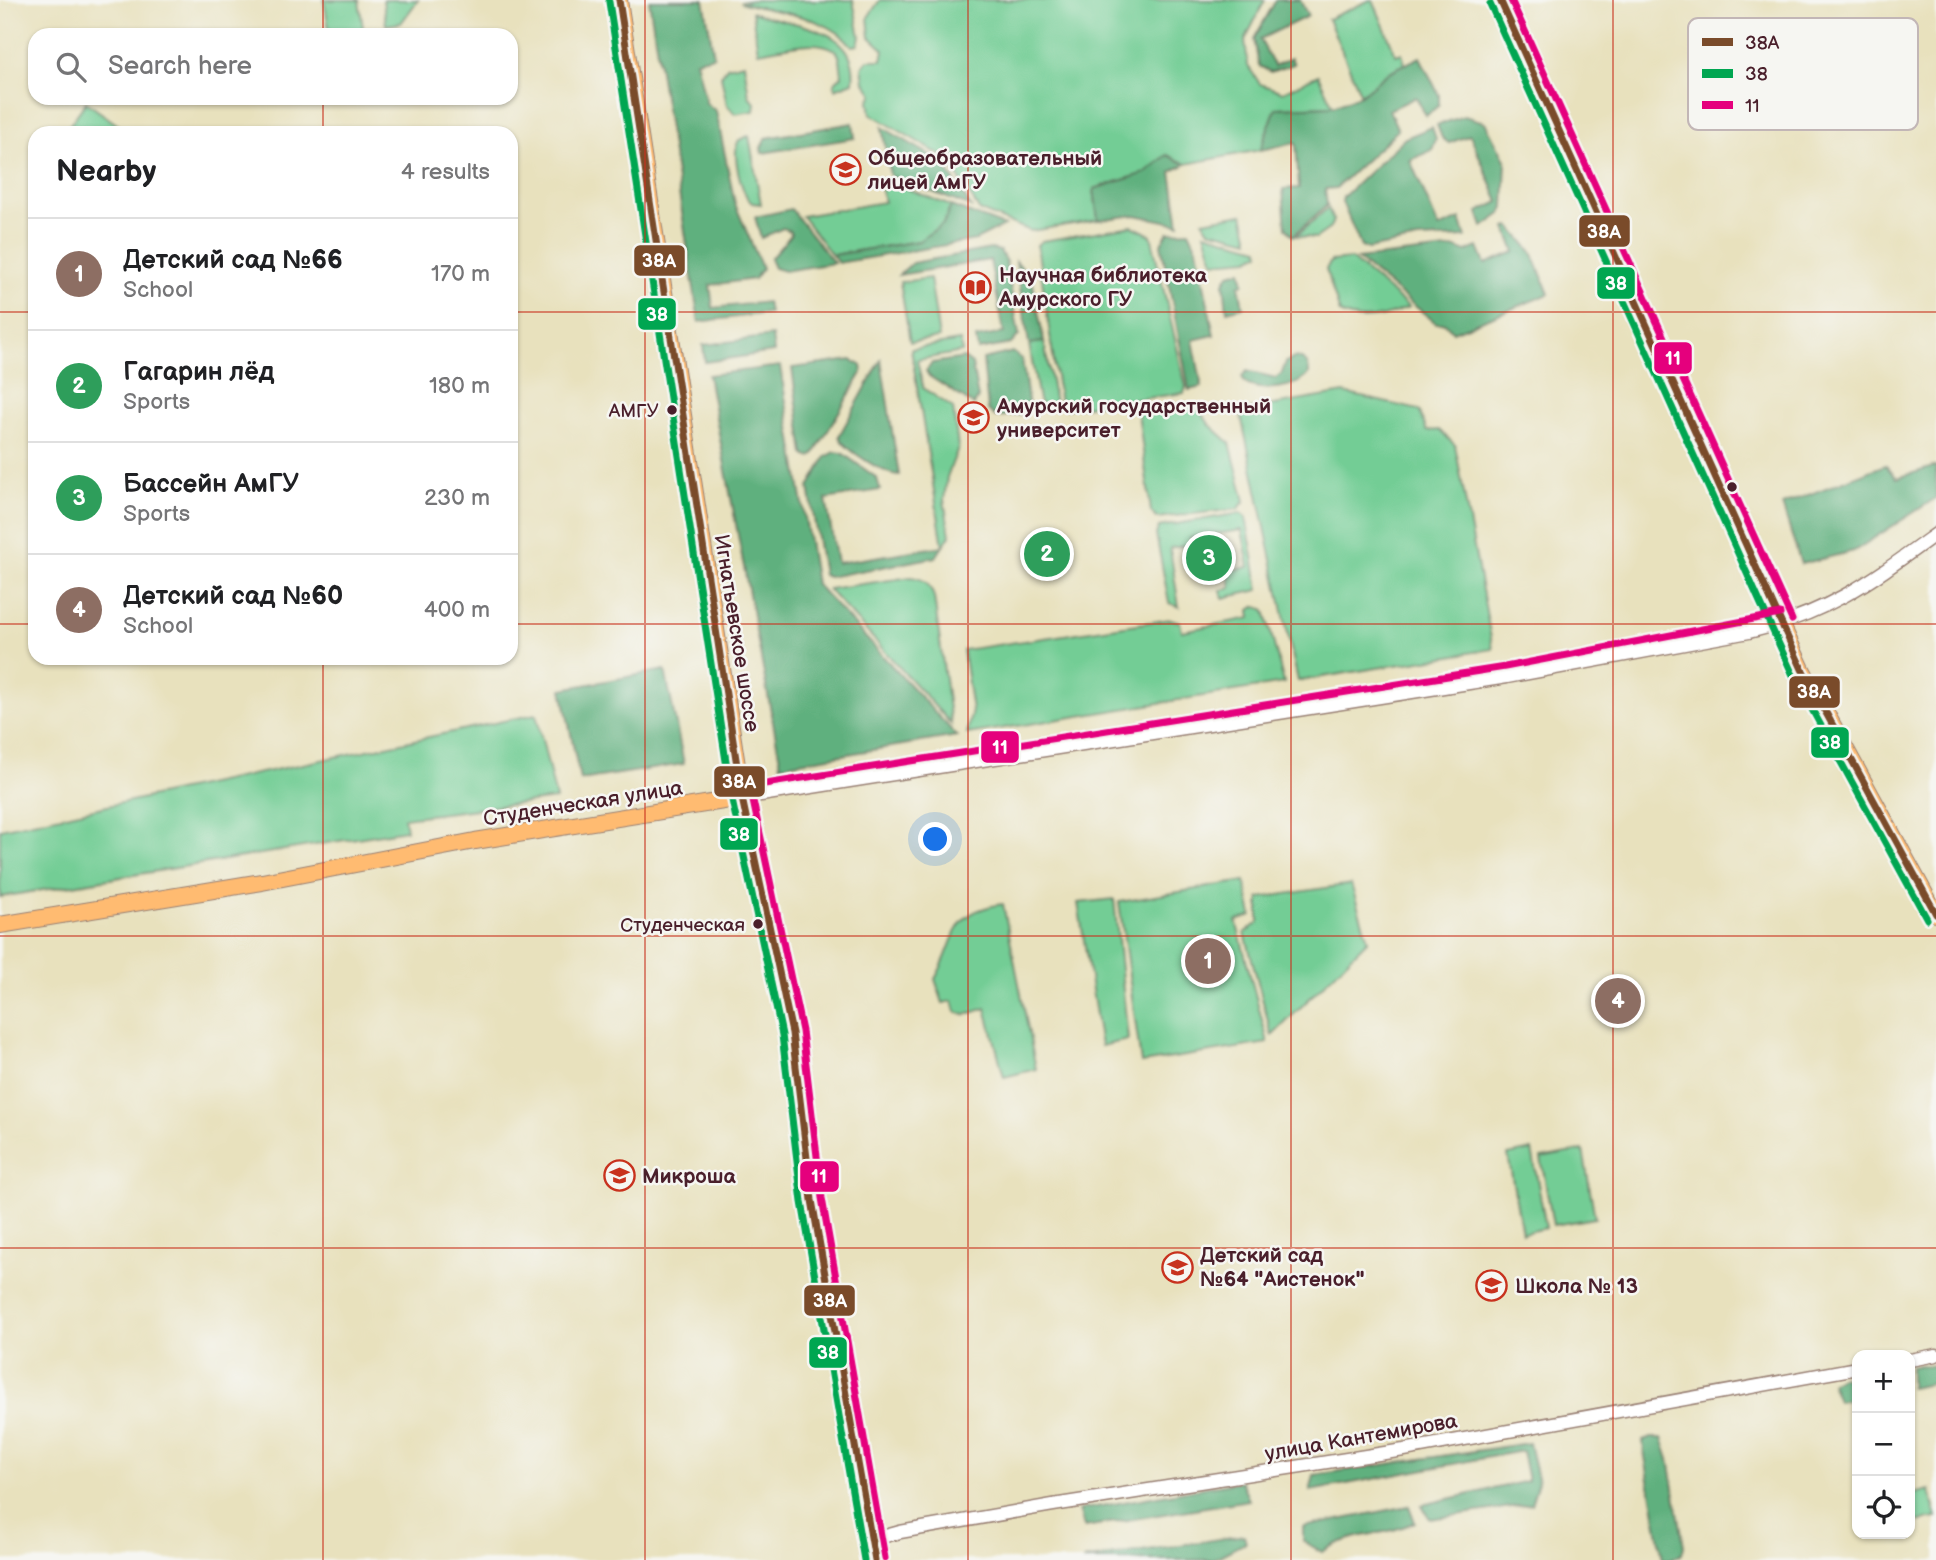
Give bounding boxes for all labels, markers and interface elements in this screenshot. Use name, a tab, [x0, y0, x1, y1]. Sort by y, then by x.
legend	[1688, 18, 1918, 130]
search box	[28, 28, 518, 105]
text: 38А	[1745, 32, 1780, 55]
icon: search	[52, 48, 90, 86]
text: Search here	[108, 51, 252, 82]
text: 38	[1745, 63, 1768, 86]
text: 11	[1745, 95, 1760, 118]
place label: Общеобразовательный лицей АмГУ	[867, 146, 1102, 195]
school or university icon: Общеобразовательный лицей АмГУ	[828, 153, 862, 187]
text: Nearby	[56, 154, 156, 190]
text: 4 results	[401, 158, 490, 186]
line badge: 38А	[1578, 214, 1631, 248]
text: 38А	[1587, 221, 1621, 244]
line badge: 38А	[633, 244, 686, 277]
text: Детский сад №66	[123, 245, 343, 276]
text: 38А	[642, 250, 676, 273]
text: 1	[74, 260, 84, 288]
text: 170 m	[431, 260, 490, 288]
place label: Научная библиотека Амурского ГУ	[998, 263, 1208, 312]
line badge: 38	[1596, 266, 1636, 300]
library icon: Научная библиотека Амурского ГУ	[959, 270, 993, 304]
text: 38	[1605, 273, 1627, 296]
text: School	[123, 276, 193, 304]
line badge: 38	[637, 297, 677, 331]
text: 38	[646, 304, 668, 327]
line badge: 11	[1653, 341, 1693, 375]
text: 11	[1665, 348, 1681, 371]
text: Гагарин лёд	[123, 357, 274, 388]
text: 2	[72, 372, 86, 400]
text: 180 m	[429, 372, 490, 400]
text: Sports	[123, 388, 190, 416]
place label: Амурский государственный университет	[996, 394, 1271, 443]
place label: АМГУ	[608, 400, 659, 423]
school or university icon: Амурский государственный университет	[957, 401, 991, 435]
marker: АМГУ	[665, 403, 679, 417]
text: Бассейн АмГУ	[123, 469, 299, 500]
unlabelled marker	[1725, 480, 1739, 494]
text: 3	[72, 484, 86, 512]
text: 230 m	[424, 484, 490, 512]
text: Sports	[123, 500, 190, 528]
pin: 2	[1024, 528, 1070, 580]
street label: Игнатьевское шоссе	[709, 532, 765, 734]
pin: 3	[1186, 532, 1232, 584]
text: Детский сад №60	[123, 581, 343, 612]
text: 4	[72, 596, 86, 624]
text: 400 m	[424, 596, 490, 624]
text: School	[123, 612, 193, 640]
line badge: 38А	[1788, 675, 1841, 709]
text: 38А	[1797, 681, 1831, 704]
line badge: 38	[1810, 726, 1850, 759]
line badge: 11	[980, 730, 1020, 764]
text: 38	[1819, 732, 1841, 755]
text: 11	[992, 737, 1008, 760]
line badge: 38А	[713, 765, 766, 798]
text: 38А	[722, 771, 756, 794]
street label: Студенческая улица	[482, 775, 685, 832]
line badge: 38	[719, 817, 759, 851]
your location	[918, 822, 952, 856]
text: 38	[728, 824, 750, 847]
place label: Студенческая	[620, 914, 745, 937]
marker: Студенческая	[751, 917, 765, 931]
pin: 1	[1185, 935, 1231, 987]
pin: 4	[1595, 975, 1641, 1027]
school or university icon: Микроша	[602, 1159, 636, 1193]
line badge: 11	[799, 1160, 840, 1193]
place label: Микроша	[642, 1164, 737, 1189]
text: 11	[811, 1166, 827, 1189]
place label: Детский сад №64 "Аистенок"	[1200, 1243, 1365, 1292]
school or university icon: Детский сад №64 "Аистенок"	[1160, 1250, 1194, 1284]
school or university icon: Школа № 13	[1475, 1269, 1509, 1303]
place label: Школа № 13	[1515, 1274, 1638, 1299]
line badge: 38А	[803, 1284, 856, 1317]
text: 38А	[813, 1290, 847, 1313]
line badge: 38	[808, 1336, 848, 1369]
text: 38	[817, 1342, 839, 1365]
map controls	[1852, 1350, 1915, 1539]
button: +	[1852, 1350, 1915, 1413]
street label: улица Кантемирова	[1263, 1408, 1460, 1467]
button: −	[1852, 1413, 1915, 1476]
button: locate	[1852, 1476, 1915, 1539]

